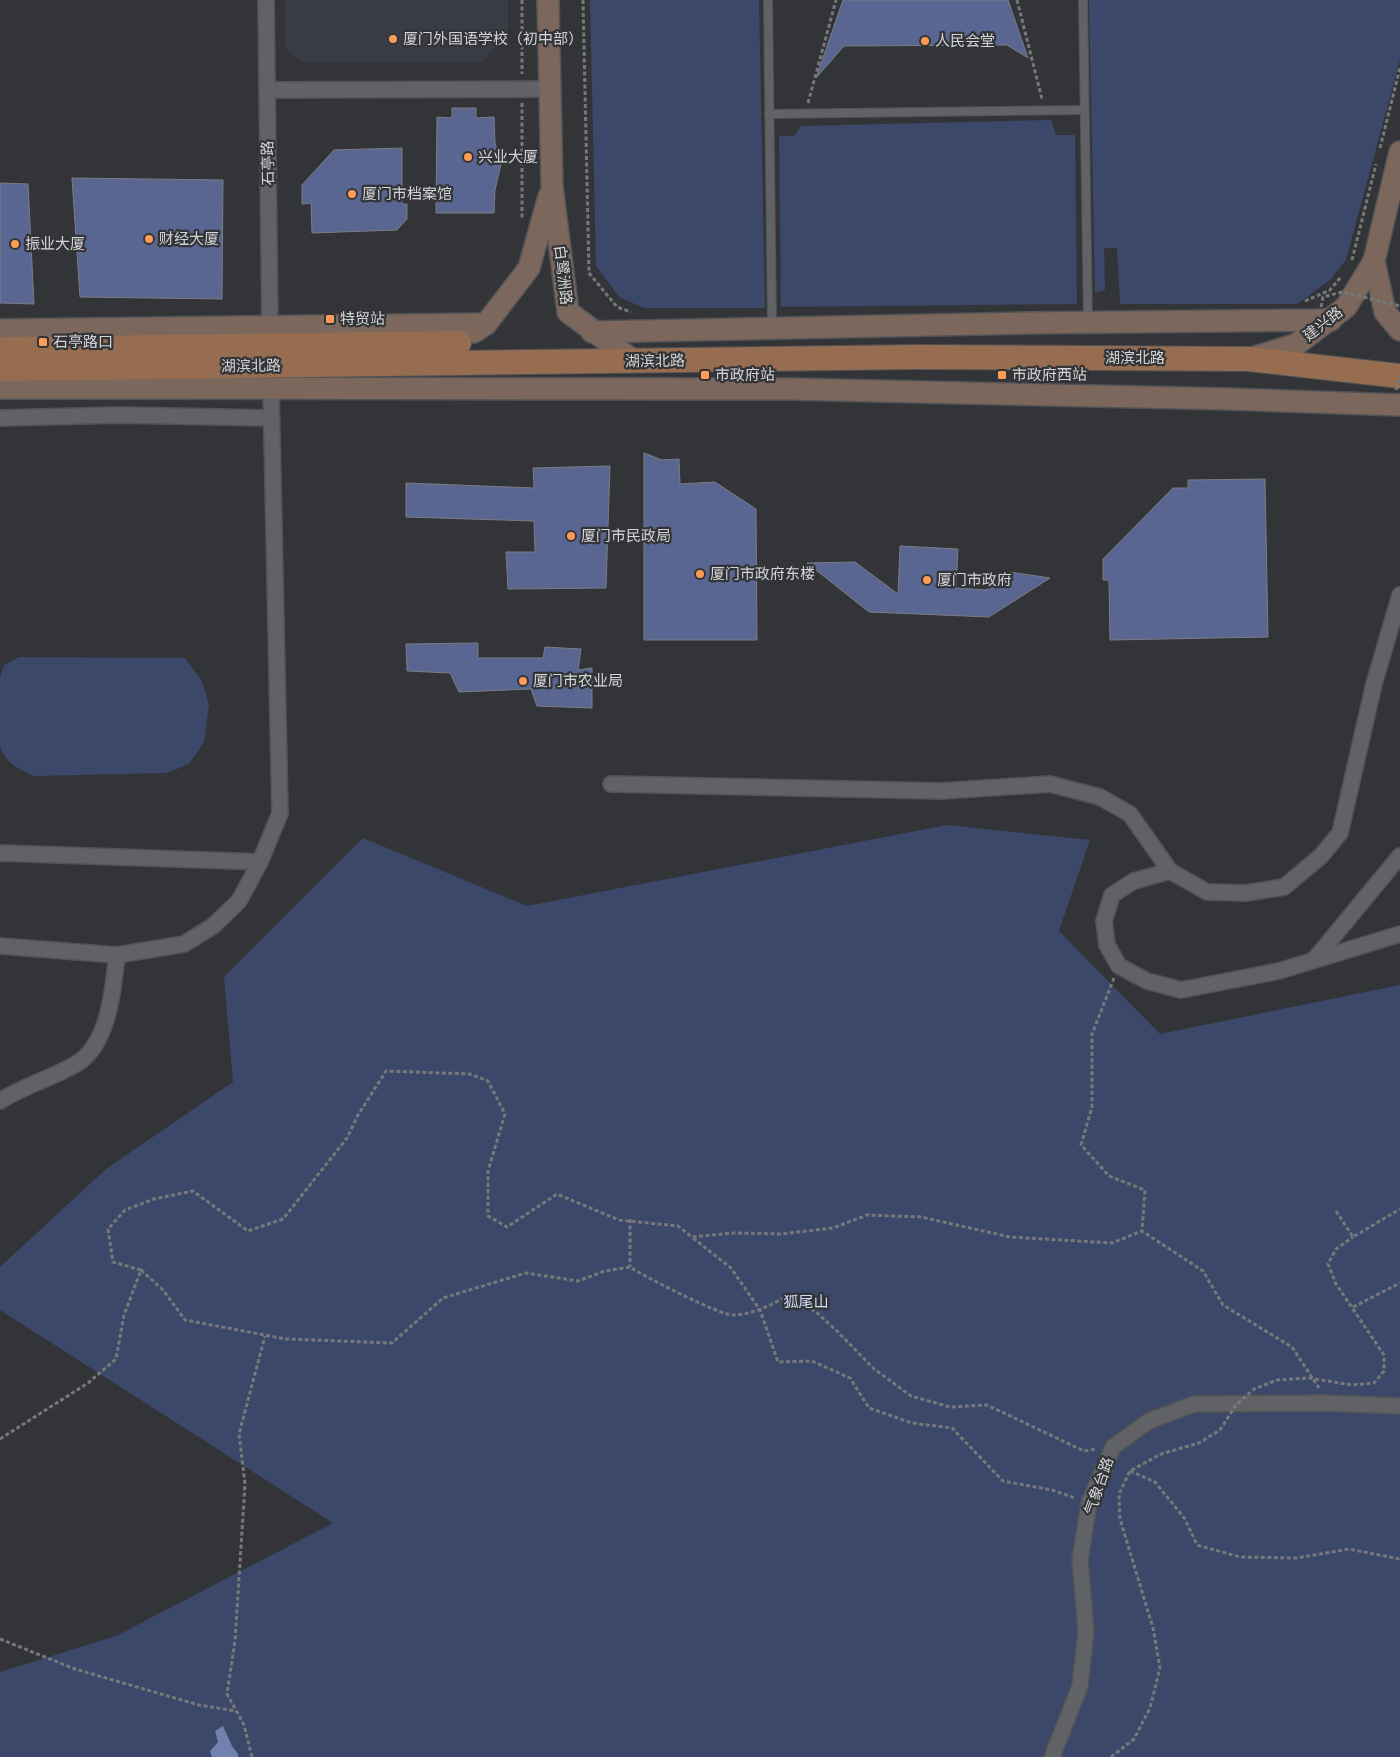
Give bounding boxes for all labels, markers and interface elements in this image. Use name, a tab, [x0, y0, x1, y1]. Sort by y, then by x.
place label: 厦门外国语学校（初中部）	[403, 29, 583, 47]
place label: 人民会堂	[935, 31, 995, 49]
marker: 厦门外国语学校（初中部）	[387, 33, 399, 45]
marker: 人民会堂	[919, 35, 931, 47]
street label: 石亭路	[258, 140, 276, 186]
place label: 兴业大厦	[478, 147, 538, 165]
marker: 兴业大厦	[462, 151, 474, 163]
place label: 厦门市档案馆	[362, 184, 452, 202]
marker: 厦门市档案馆	[346, 188, 358, 200]
place label: 财经大厦	[159, 229, 219, 247]
marker: 财经大厦	[143, 233, 155, 245]
place label: 振业大厦	[25, 234, 85, 252]
marker: 振业大厦	[9, 238, 21, 250]
street label: 白鹭洲路	[551, 244, 577, 306]
street label: 建兴路	[1299, 302, 1346, 344]
place label: 特贸站	[340, 309, 385, 327]
marker: 特贸站	[324, 313, 336, 325]
place label: 石亭路口	[53, 332, 113, 350]
marker: 石亭路口	[37, 336, 49, 348]
street label: 湖滨北路	[1105, 348, 1165, 366]
street label: 湖滨北路	[625, 350, 685, 370]
street label: 湖滨北路	[221, 355, 281, 375]
place label: 市政府站	[715, 365, 775, 383]
place label: 市政府西站	[1012, 365, 1087, 383]
marker: 市政府站	[699, 369, 711, 381]
marker: 市政府西站	[996, 369, 1008, 381]
place label: 厦门市民政局	[581, 526, 671, 544]
marker: 厦门市民政局	[565, 530, 577, 542]
place label: 厦门市政府东楼	[710, 564, 815, 582]
marker: 厦门市政府东楼	[694, 568, 706, 580]
place label: 厦门市政府	[937, 570, 1012, 588]
marker: 厦门市政府	[921, 574, 933, 586]
place label: 厦门市农业局	[533, 671, 623, 689]
marker: 厦门市农业局	[517, 675, 529, 687]
park label: 狐尾山	[783, 1292, 829, 1310]
street label: 气象台路	[1080, 1454, 1116, 1517]

